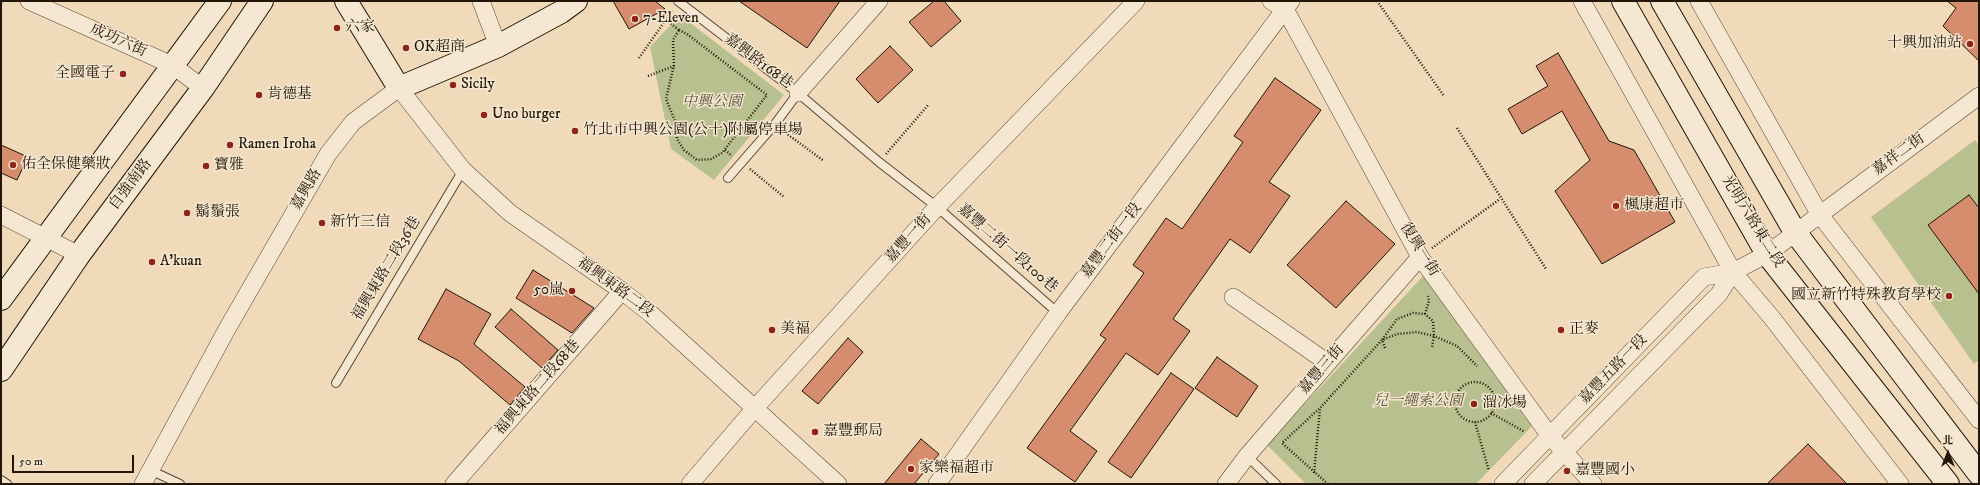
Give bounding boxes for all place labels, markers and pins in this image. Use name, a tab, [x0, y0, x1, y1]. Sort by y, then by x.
place label: 7-Eleven	[643, 10, 699, 28]
marker: 7-Eleven	[630, 14, 640, 24]
place label: 六家	[345, 19, 375, 37]
marker: 六家	[332, 23, 342, 33]
place label: 十興加油站	[1887, 35, 1962, 53]
place label: OK超商	[414, 39, 465, 57]
marker: 十興加油站	[1965, 39, 1975, 49]
marker: OK超商	[401, 43, 411, 53]
place label: 全國電子	[55, 65, 115, 83]
marker: 全國電子	[118, 69, 128, 79]
place label: Sicily	[461, 76, 495, 94]
marker: Sicily	[448, 80, 458, 90]
place label: 肯德基	[267, 86, 312, 104]
marker: 肯德基	[254, 90, 264, 100]
place label: Uno burger	[492, 106, 561, 124]
marker: Uno burger	[479, 110, 489, 120]
place label: 竹北市中興公園(公十)附屬停車場	[583, 122, 803, 140]
marker: 竹北市中興公園(公十)附屬停車場	[570, 126, 580, 136]
place label: Ramen Iroha	[238, 136, 316, 154]
marker: Ramen Iroha	[225, 140, 235, 150]
place label: 佑全保健藥妝	[21, 156, 111, 174]
place label: 寶雅	[214, 157, 244, 175]
marker: 佑全保健藥妝	[8, 160, 18, 170]
marker: 寶雅	[201, 161, 211, 171]
place label: 楓康超市	[1624, 197, 1684, 215]
marker: 楓康超市	[1611, 201, 1621, 211]
place label: 鬍鬚張	[195, 204, 240, 222]
marker: 鬍鬚張	[182, 208, 192, 218]
place label: 新竹三信	[330, 214, 390, 232]
marker: 新竹三信	[317, 218, 327, 228]
place label: A’kuan	[160, 253, 202, 271]
marker: A’kuan	[147, 257, 157, 267]
place label: 50嵐	[533, 282, 564, 300]
marker: 50嵐	[567, 286, 577, 296]
place label: 國立新竹特殊教育學校	[1791, 287, 1941, 305]
marker: 國立新竹特殊教育學校	[1944, 291, 1954, 301]
place label: 美福	[780, 321, 810, 339]
place label: 正麥	[1569, 321, 1599, 339]
marker: 美福	[767, 325, 777, 335]
marker: 正麥	[1556, 325, 1566, 335]
place label: 溜冰場	[1482, 395, 1527, 413]
marker: 溜冰場	[1469, 399, 1479, 409]
place label: 嘉豐郵局	[823, 423, 883, 441]
marker: 嘉豐郵局	[810, 427, 820, 437]
place label: 家樂福超市	[919, 460, 994, 478]
place label: 嘉豐國小	[1575, 462, 1635, 480]
marker: 家樂福超市	[906, 464, 916, 474]
marker: 嘉豐國小	[1562, 466, 1572, 476]

